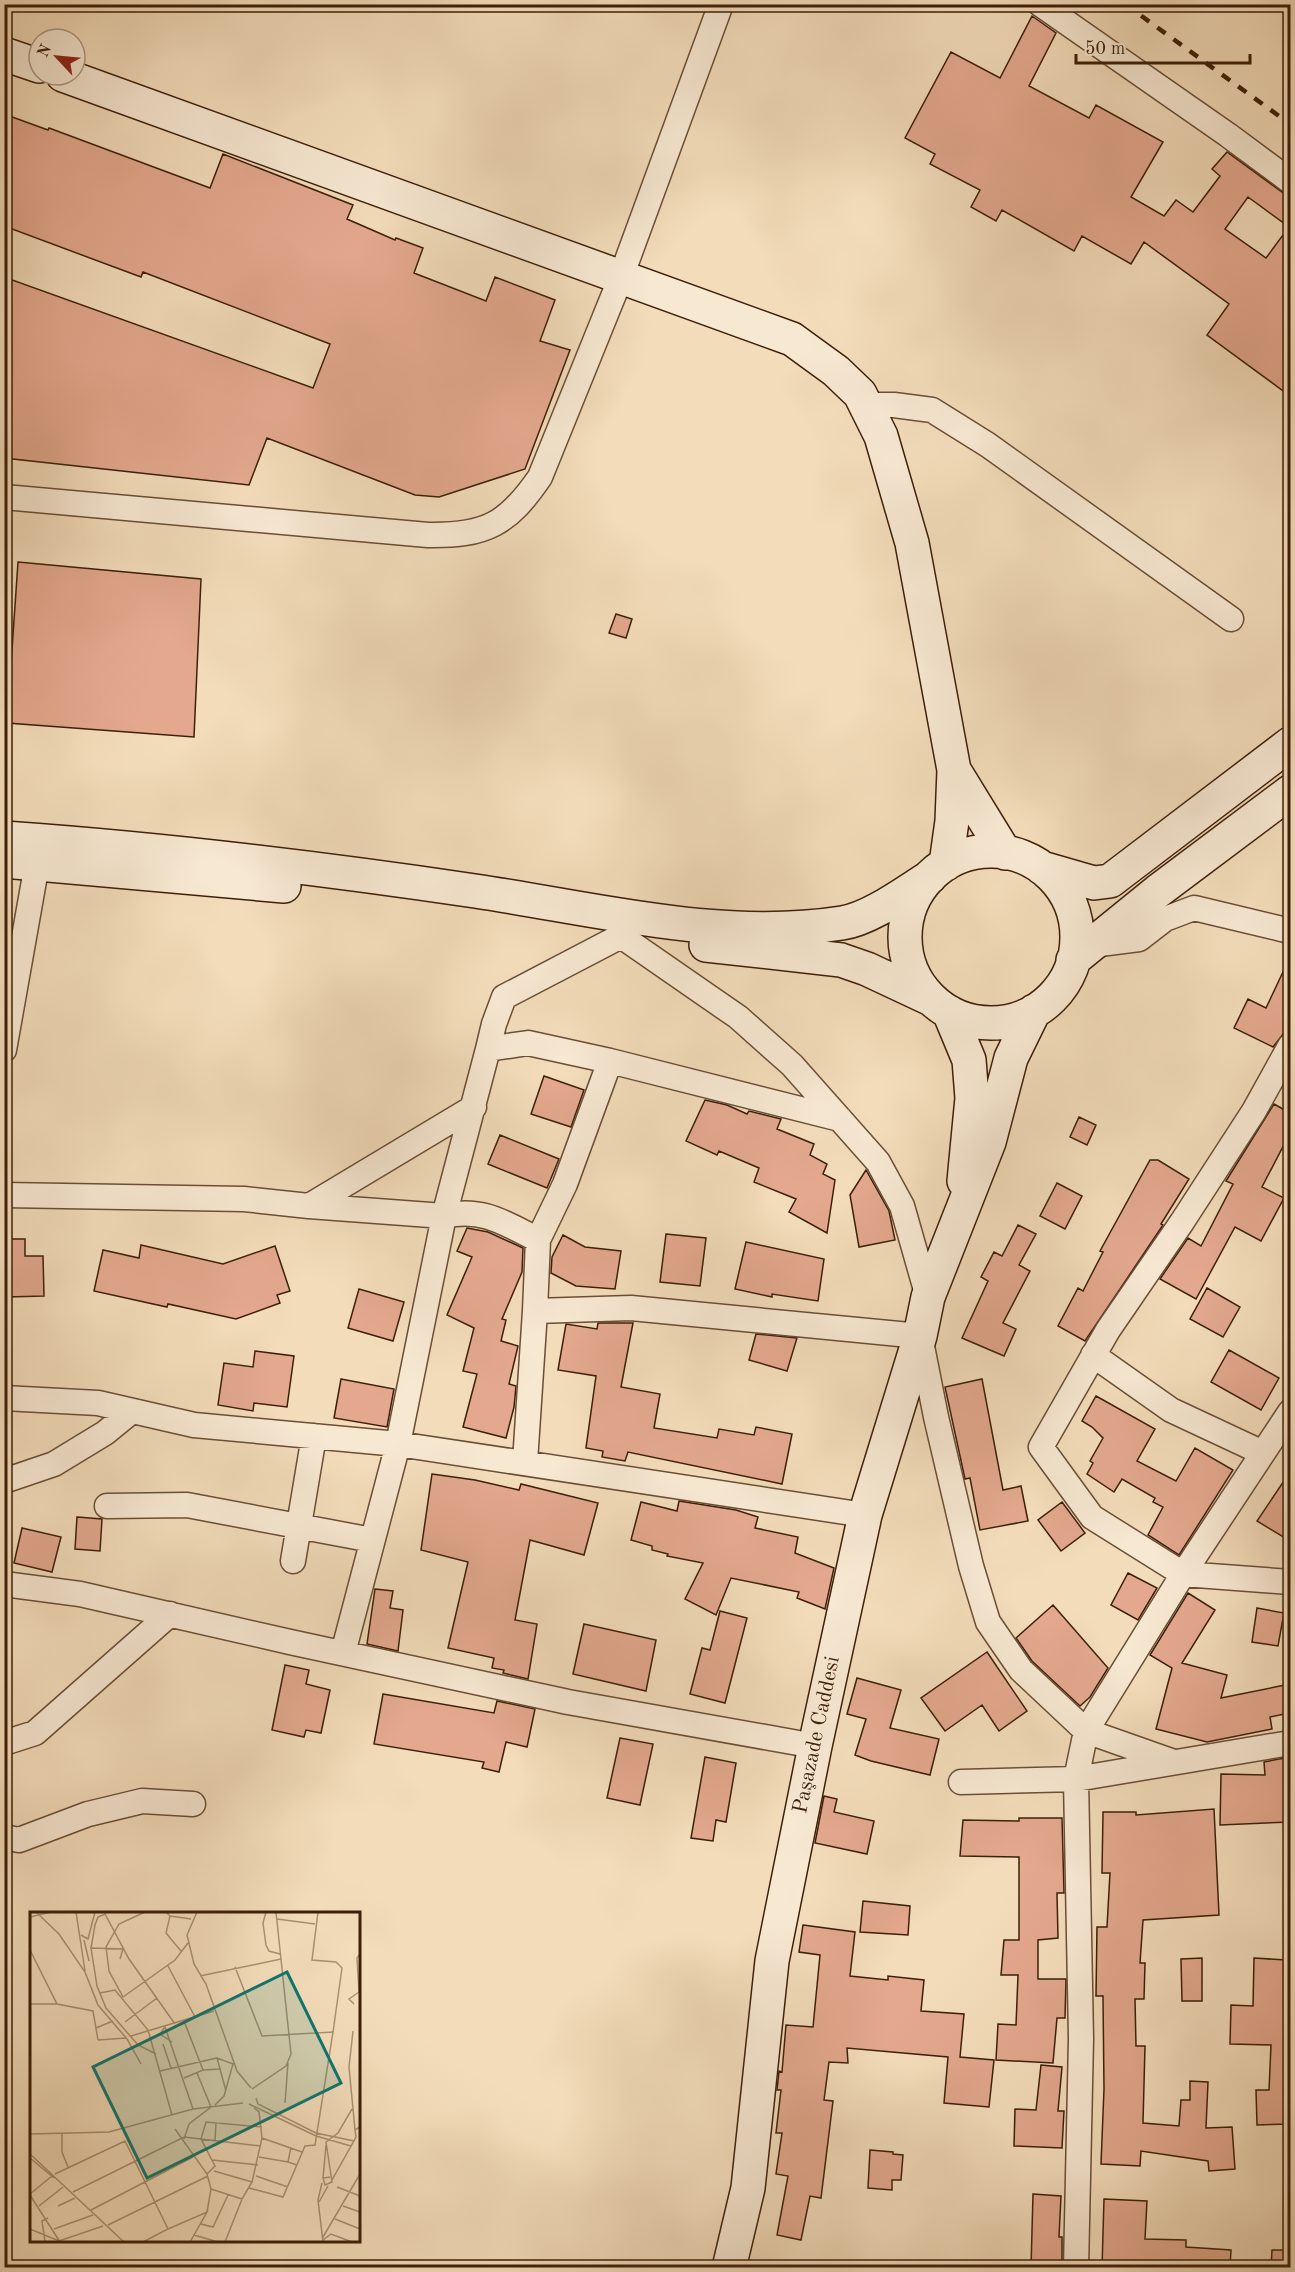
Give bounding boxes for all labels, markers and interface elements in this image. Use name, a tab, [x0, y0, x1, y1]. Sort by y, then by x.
north arrow	[27, 27, 87, 87]
scale bar	[1076, 27, 1250, 65]
text: 50 m	[1085, 40, 1125, 58]
text: N	[35, 42, 56, 60]
street label: Paşazade Caddesi	[790, 1654, 844, 1816]
inset map	[30, 1912, 360, 2242]

